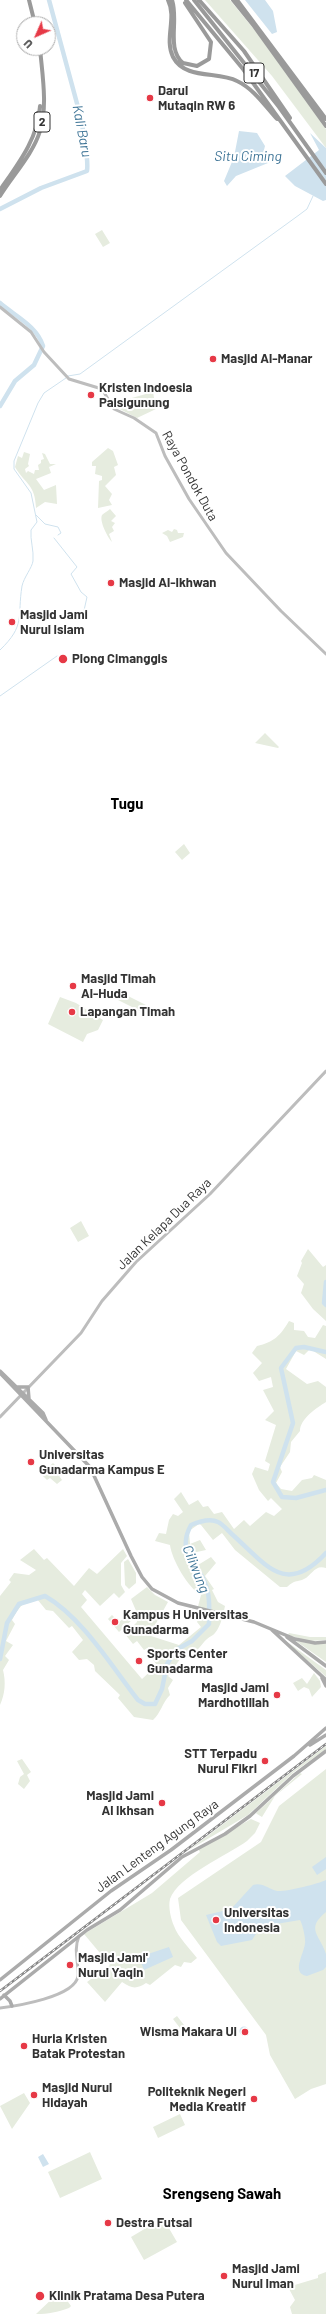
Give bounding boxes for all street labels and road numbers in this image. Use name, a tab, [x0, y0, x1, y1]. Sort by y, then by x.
road number: 17	[244, 63, 264, 83]
road number: 2	[34, 112, 50, 132]
street label: Raya Pondok Duta	[159, 428, 221, 524]
street label: Jalan Kelapa Dua Raya	[114, 1175, 214, 1273]
street label: Jalan Lenteng Agung Raya	[93, 1796, 221, 1896]

